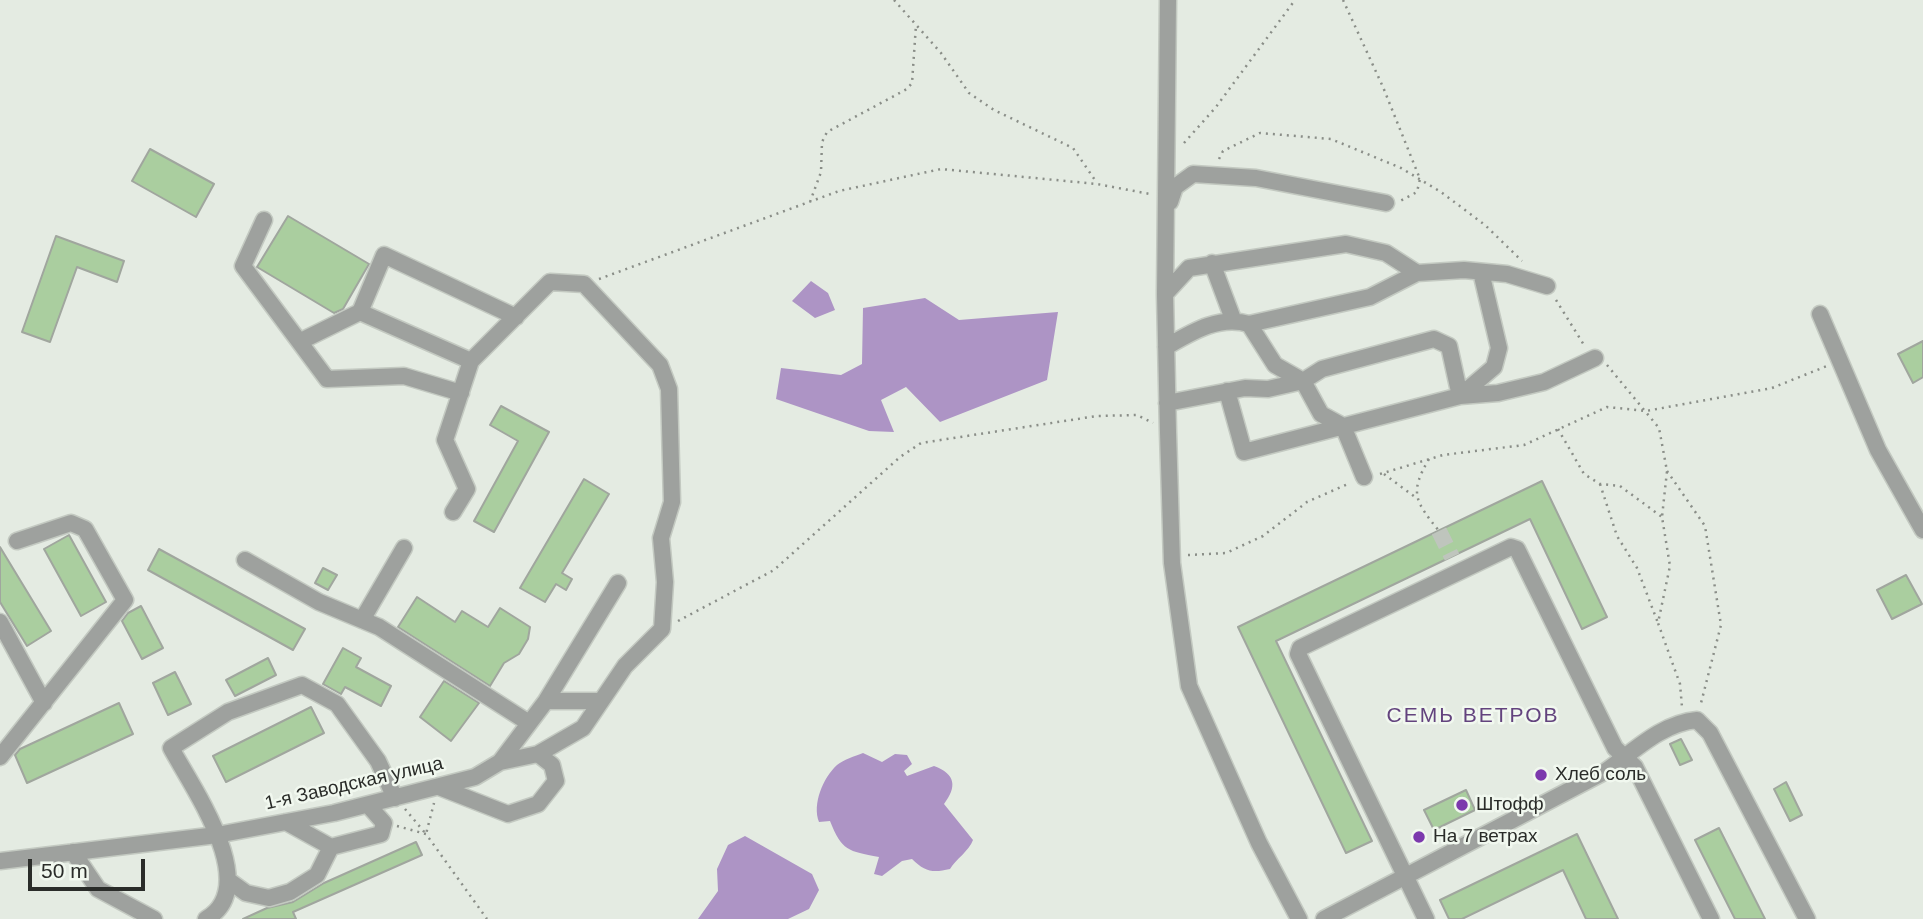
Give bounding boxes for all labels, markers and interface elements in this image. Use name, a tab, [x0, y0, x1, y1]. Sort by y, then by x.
district label: СЕМЬ ВЕТРОВ	[1388, 703, 1558, 729]
street label: 1-я Заводская улица	[263, 752, 445, 816]
place label: Хлеб соль	[1555, 764, 1646, 786]
marker: Хлеб соль	[1533, 767, 1549, 783]
place label: Штофф	[1476, 794, 1544, 816]
marker: Штофф	[1454, 797, 1470, 813]
place label: На 7 ветрах	[1433, 826, 1538, 848]
marker: На 7 ветрах	[1411, 829, 1427, 845]
scale bar	[32, 846, 149, 890]
text: 50 m	[41, 859, 88, 882]

